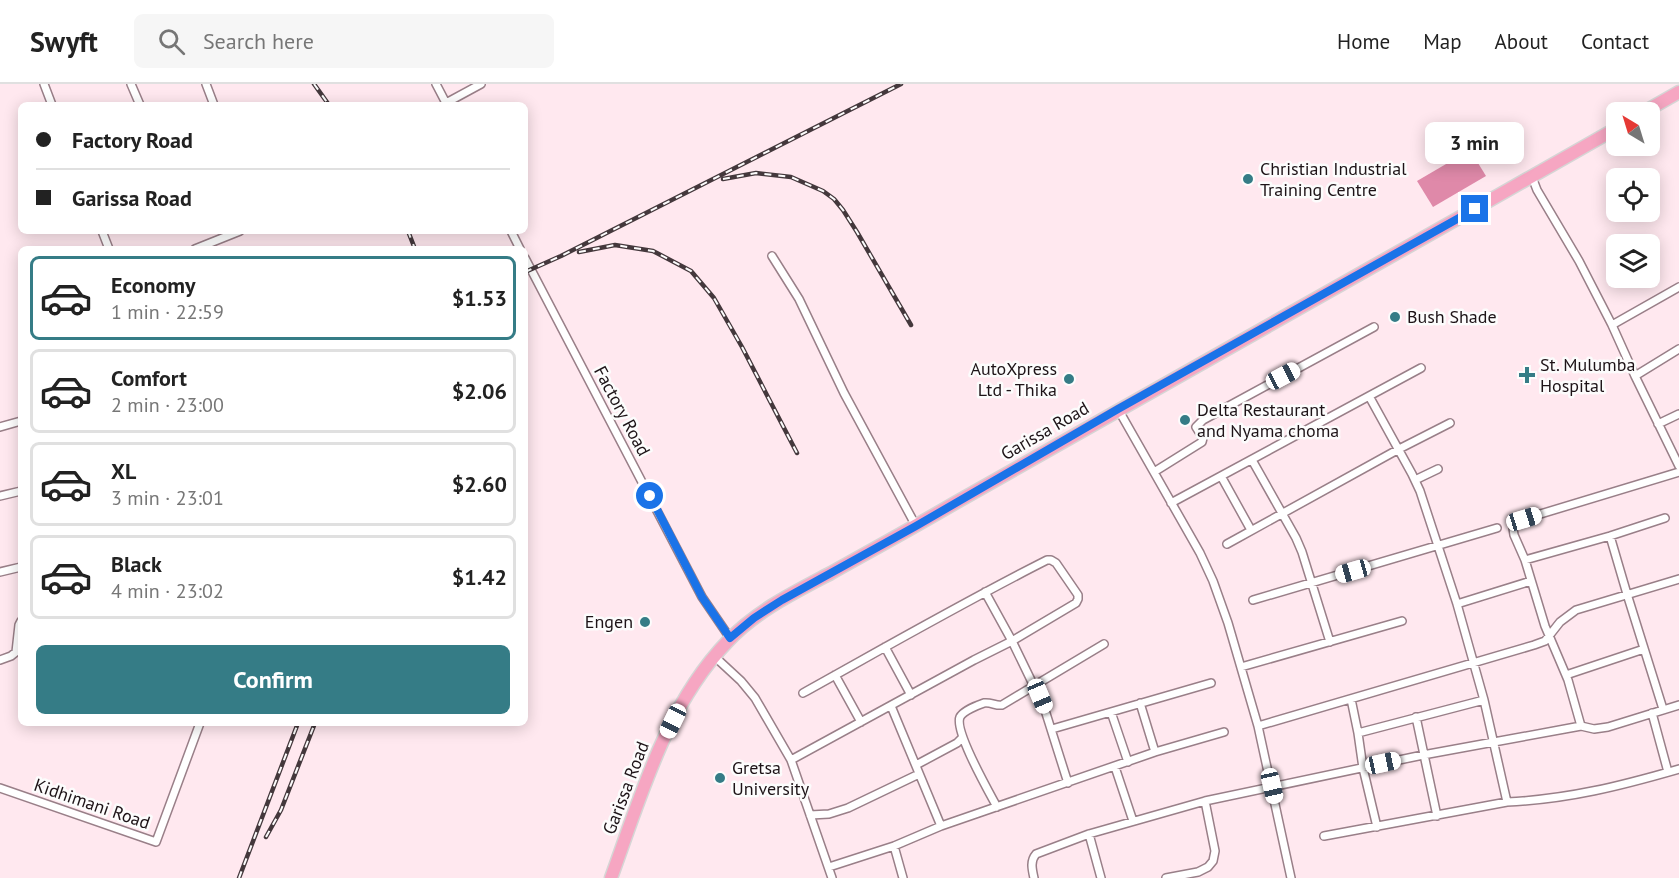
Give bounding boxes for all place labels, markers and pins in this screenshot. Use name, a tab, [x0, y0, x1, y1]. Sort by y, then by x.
place label: Christian Industrial Training Centre	[1260, 157, 1407, 201]
marker: Christian Industrial Training Centre	[1241, 172, 1255, 186]
place label: Bush Shade	[1407, 305, 1497, 328]
marker: Bush Shade	[1388, 310, 1402, 324]
place label: St. Mulumba Hospital	[1540, 353, 1635, 397]
place label: AutoXpress Ltd - Thika	[970, 357, 1057, 401]
marker: St. Mulumba Hospital	[1518, 366, 1536, 384]
marker: AutoXpress Ltd - Thika	[1062, 372, 1076, 386]
place label: Delta Restaurant and Nyama choma	[1197, 398, 1339, 442]
marker: Delta Restaurant and Nyama choma	[1178, 413, 1192, 427]
place label: Engen	[585, 610, 633, 633]
marker: Engen	[638, 615, 652, 629]
place label: Gretsa University	[732, 756, 810, 800]
marker: Gretsa University	[713, 771, 727, 785]

